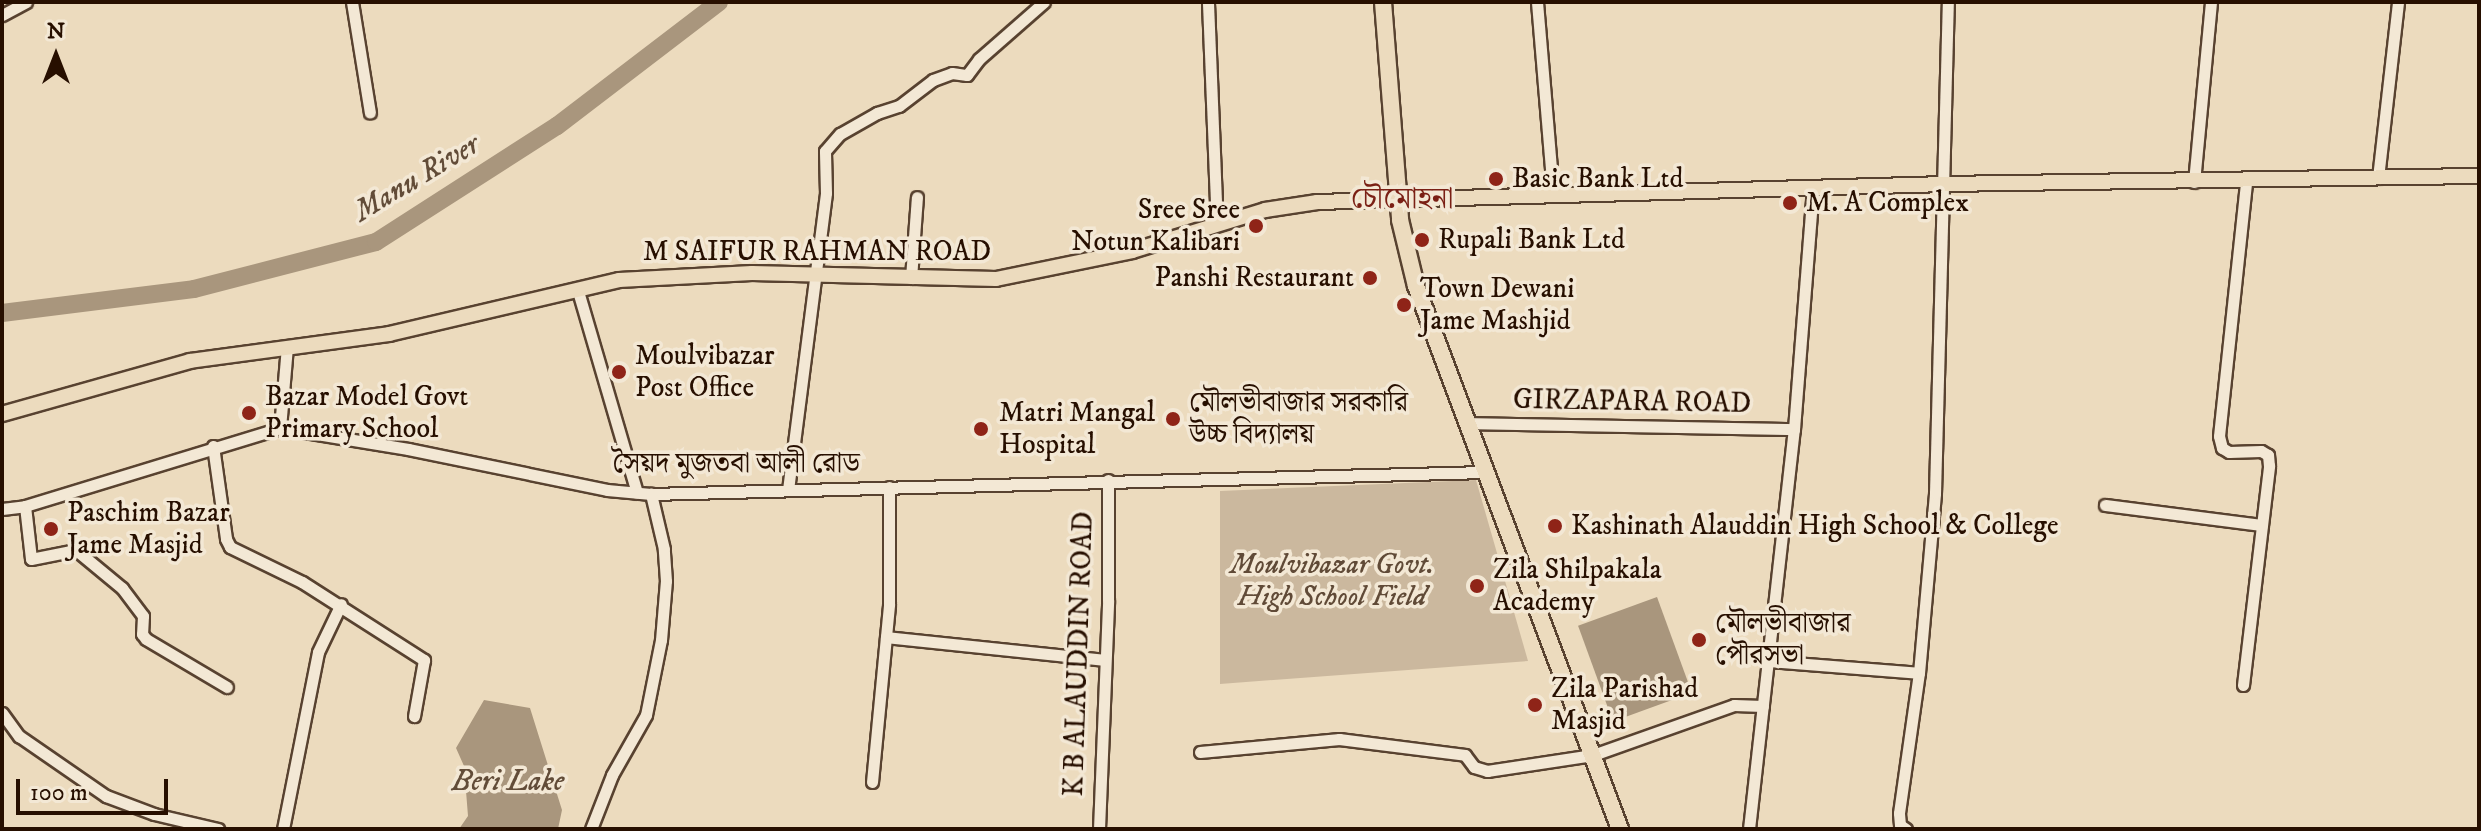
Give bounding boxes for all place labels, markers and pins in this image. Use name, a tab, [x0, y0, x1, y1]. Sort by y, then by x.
place label: Basic Bank Ltd	[1512, 162, 1683, 196]
marker: Basic Bank Ltd	[1487, 170, 1505, 188]
place label: M. A Complex	[1806, 186, 1969, 220]
place label: Sree Sree Notun Kalibari	[1071, 193, 1240, 259]
marker: M. A Complex	[1781, 194, 1799, 212]
marker: Sree Sree Notun Kalibari	[1247, 217, 1265, 235]
place label: Rupali Bank Ltd	[1438, 223, 1625, 257]
marker: Rupali Bank Ltd	[1413, 231, 1431, 249]
place label: Panshi Restaurant	[1154, 261, 1354, 295]
marker: Panshi Restaurant	[1361, 269, 1379, 287]
place label: Town Dewani Jame Mashjid	[1420, 272, 1574, 338]
marker: Town Dewani Jame Mashjid	[1395, 296, 1413, 314]
place label: Moulvibazar Post Office	[635, 339, 775, 405]
marker: Moulvibazar Post Office	[610, 363, 628, 381]
place label: Bazar Model Govt Primary School	[265, 380, 468, 446]
place label: মৌলভীবাজার সরকারি উচ্চ বিদ্যালয়	[1189, 386, 1408, 452]
place label: Matri Mangal Hospital	[999, 396, 1155, 462]
marker: Bazar Model Govt Primary School	[240, 404, 258, 422]
marker: মৌলভীবাজার সরকারি উচ্চ বিদ্যালয়	[1164, 410, 1182, 428]
marker: Matri Mangal Hospital	[970, 418, 992, 440]
place label: Paschim Bazar Jame Masjid	[67, 496, 230, 562]
place label: Kashinath Alauddin High School & College	[1571, 509, 2059, 543]
marker: Kashinath Alauddin High School & College	[1546, 517, 1564, 535]
marker: Paschim Bazar Jame Masjid	[42, 520, 60, 538]
place label: Zila Shilpakala Academy	[1493, 553, 1662, 619]
marker: Zila Shilpakala Academy	[1468, 577, 1486, 595]
place label: মৌলভীবাজার পৌরসভা	[1715, 607, 1851, 673]
marker: মৌলভীবাজার পৌরসভা	[1690, 631, 1708, 649]
place label: Zila Parishad Masjid	[1551, 672, 1698, 738]
marker: Zila Parishad Masjid	[1526, 696, 1544, 714]

